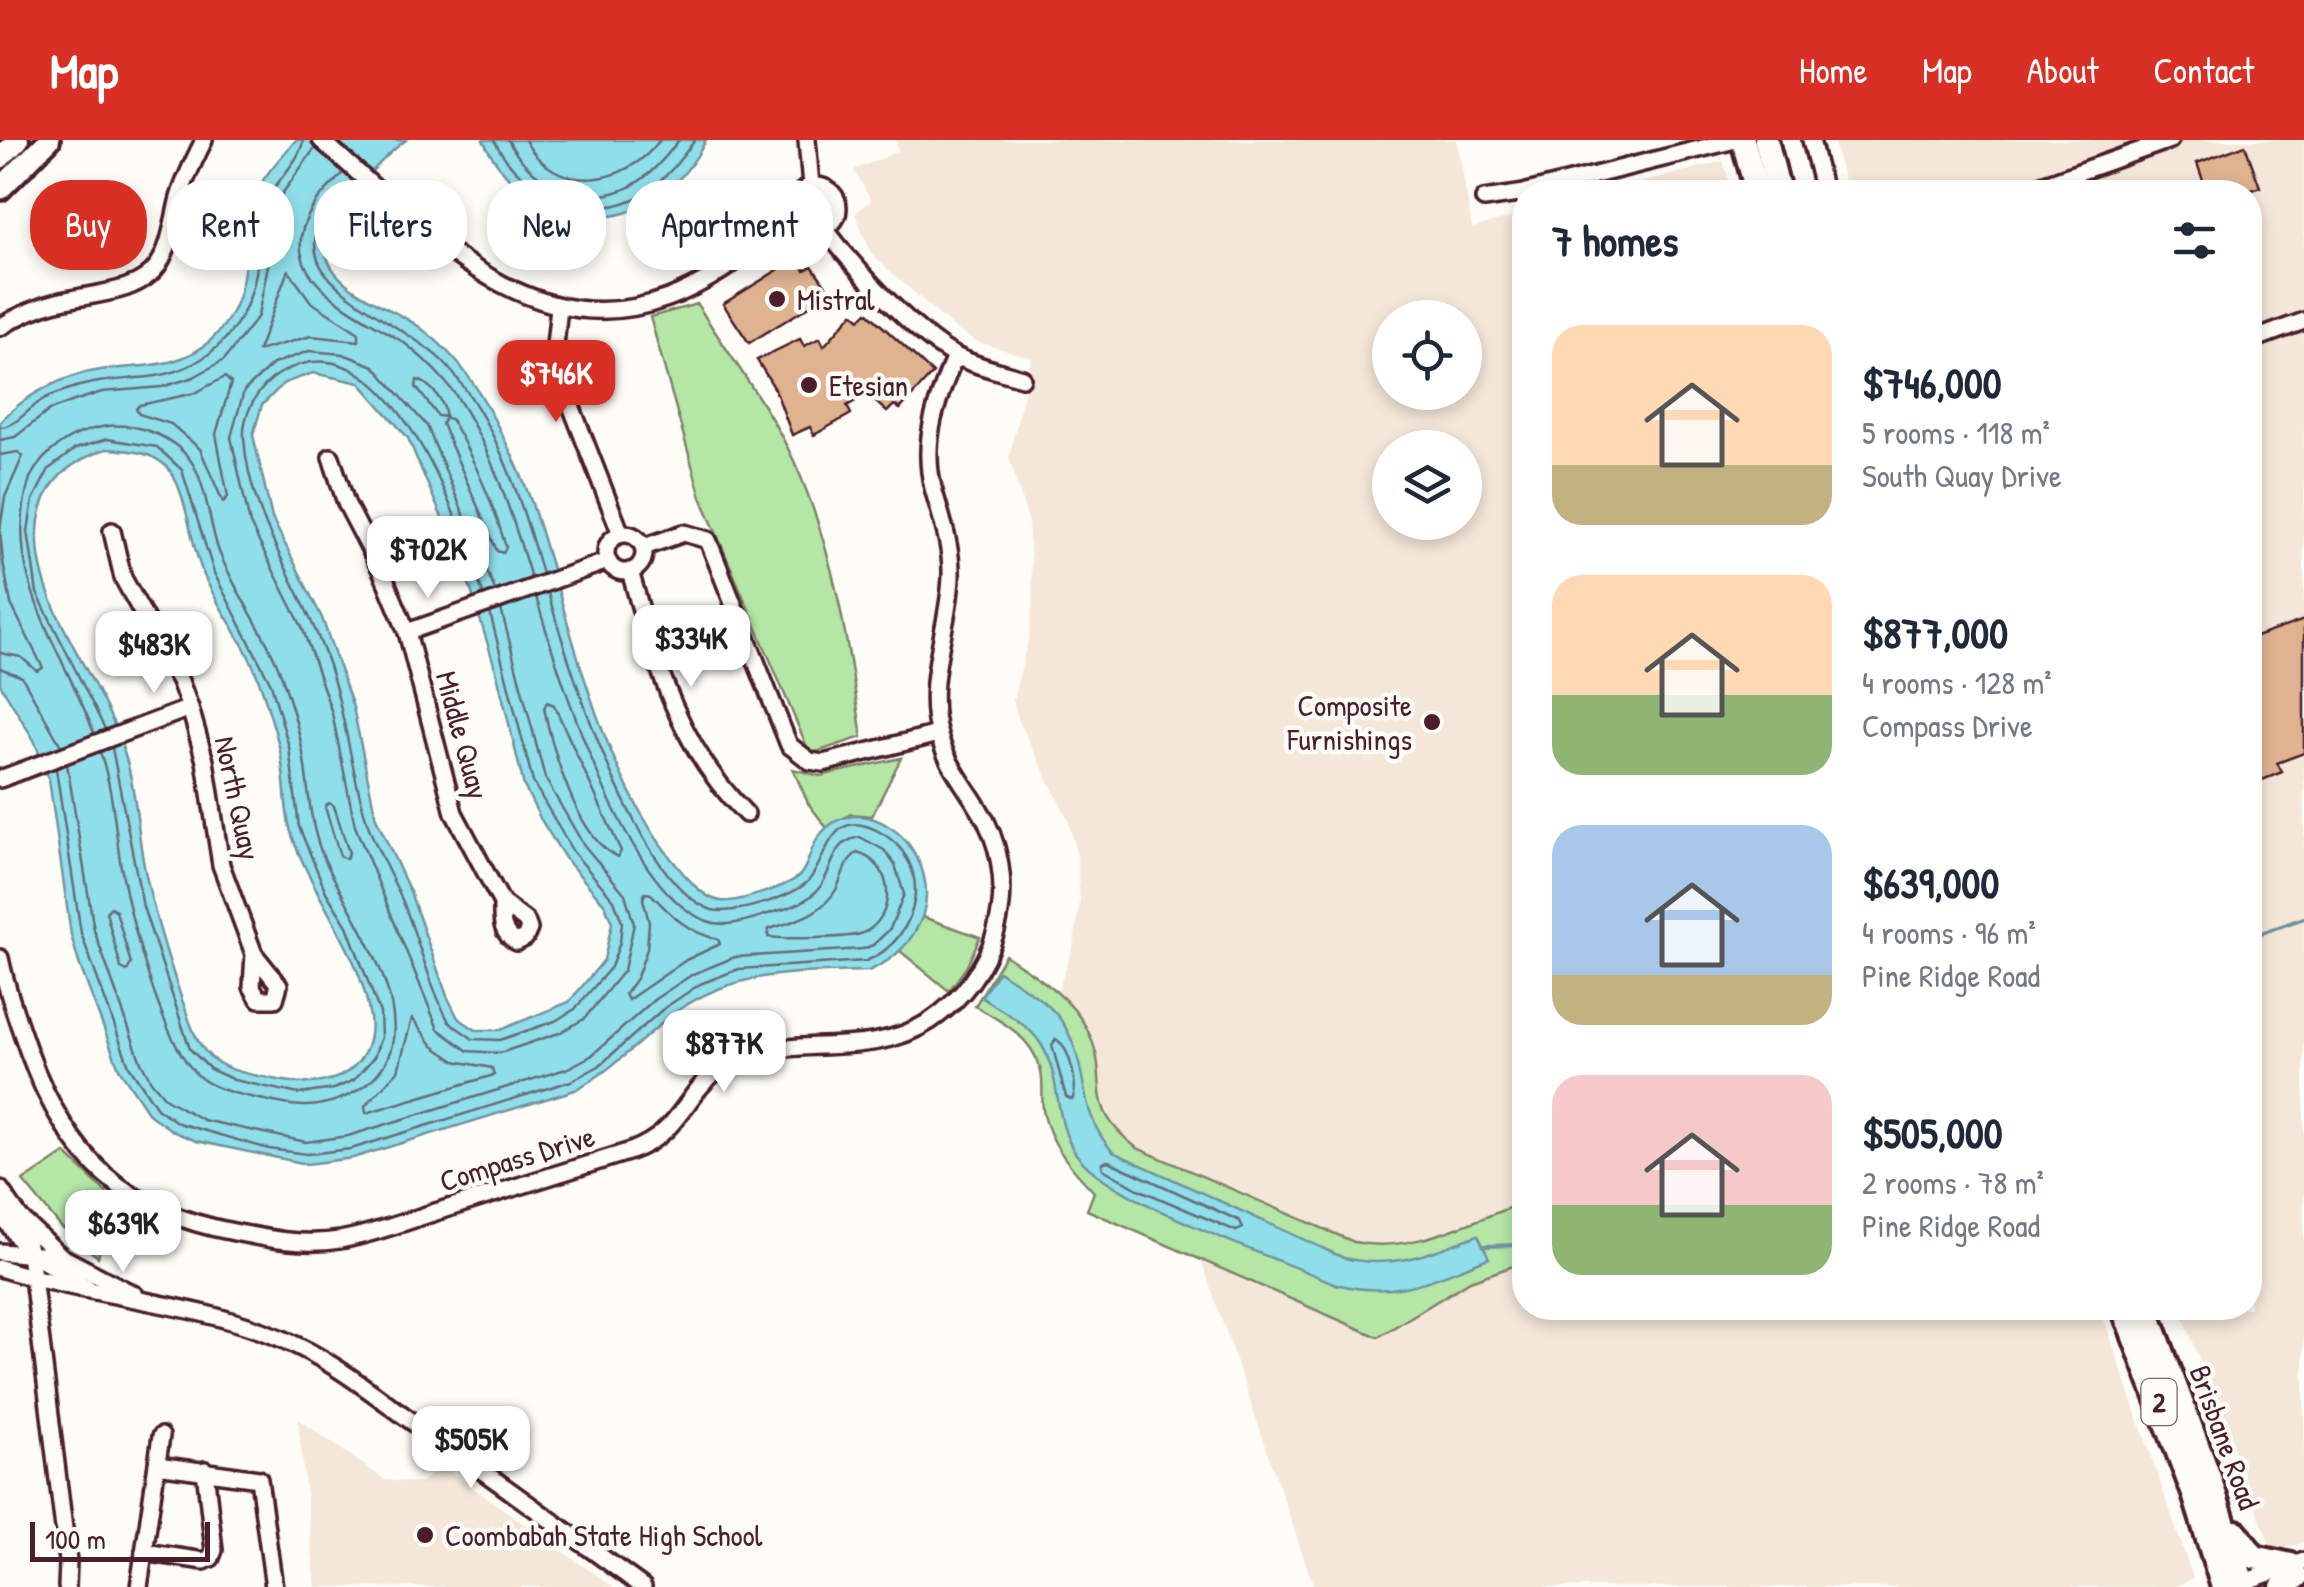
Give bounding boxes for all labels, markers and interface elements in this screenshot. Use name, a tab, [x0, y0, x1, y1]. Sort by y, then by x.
text: Map	[50, 38, 118, 103]
text: Home	[1799, 47, 1867, 94]
text: Map	[1922, 47, 1972, 94]
text: About	[2027, 47, 2099, 94]
text: Contact	[2154, 47, 2254, 94]
chip: Buy	[30, 180, 147, 270]
chip: Rent	[167, 180, 294, 270]
chip: Filters	[314, 180, 467, 270]
chip: New	[487, 180, 606, 270]
chip: Apartment	[626, 180, 833, 270]
text: 7 homes	[1552, 212, 1678, 269]
icon: filters	[2167, 213, 2222, 268]
place label: Mistral	[797, 279, 875, 319]
marker: Mistral	[766, 288, 788, 310]
map controls	[1372, 300, 1482, 540]
button: locate	[1372, 300, 1482, 410]
pin: $746K	[486, 340, 626, 425]
text: $746K	[519, 351, 593, 394]
text: $746,000	[1862, 354, 2002, 411]
place label: Etesian	[829, 365, 908, 405]
icon: home	[1632, 365, 1752, 485]
marker: Etesian	[798, 374, 820, 396]
text: 5 rooms · 118 m²	[1862, 411, 2050, 454]
button: layers	[1372, 430, 1482, 540]
text: South Quay Drive	[1862, 454, 2062, 497]
pin: $702K	[358, 516, 498, 601]
text: $702K	[389, 527, 467, 570]
text: $877,000	[1862, 604, 2008, 661]
pin: $334K	[621, 605, 761, 690]
pin: $483K	[84, 611, 224, 696]
icon: home	[1632, 615, 1752, 735]
text: $334K	[654, 616, 728, 659]
text: $483K	[117, 622, 191, 665]
text: 4 rooms · 128 m²	[1862, 661, 2052, 704]
street label: Middle Quay	[427, 667, 499, 803]
place label: Composite Furnishings	[1287, 685, 1412, 759]
text: Compass Drive	[1862, 704, 2033, 747]
marker: Composite Furnishings	[1421, 711, 1443, 733]
street label: North Quay	[205, 732, 271, 864]
text: $639,000	[1862, 854, 1999, 911]
icon: home	[1632, 865, 1752, 985]
text: 4 rooms · 96 m²	[1862, 911, 2036, 954]
text: Pine Ridge Road	[1862, 954, 2040, 997]
pin: $877K	[654, 1010, 794, 1095]
text: $877K	[685, 1021, 763, 1064]
text: $505,000	[1862, 1104, 2003, 1161]
street label: Compass Drive	[435, 1115, 599, 1201]
icon: home	[1632, 1115, 1752, 1235]
text: 2 rooms · 78 m²	[1862, 1161, 2044, 1204]
pin: $639K	[53, 1190, 193, 1275]
text: $639K	[87, 1201, 159, 1244]
text: Pine Ridge Road	[1862, 1204, 2040, 1247]
street label: Brisbane Road	[2180, 1359, 2270, 1515]
road number: 2	[2142, 1379, 2176, 1425]
pin: $505K	[401, 1406, 541, 1491]
text: $505K	[434, 1417, 508, 1460]
place label: Coombabah State High School	[445, 1515, 763, 1555]
scale bar	[30, 1517, 210, 1562]
text: 100 m	[45, 1520, 106, 1558]
marker: Coombabah State High School	[414, 1524, 436, 1546]

